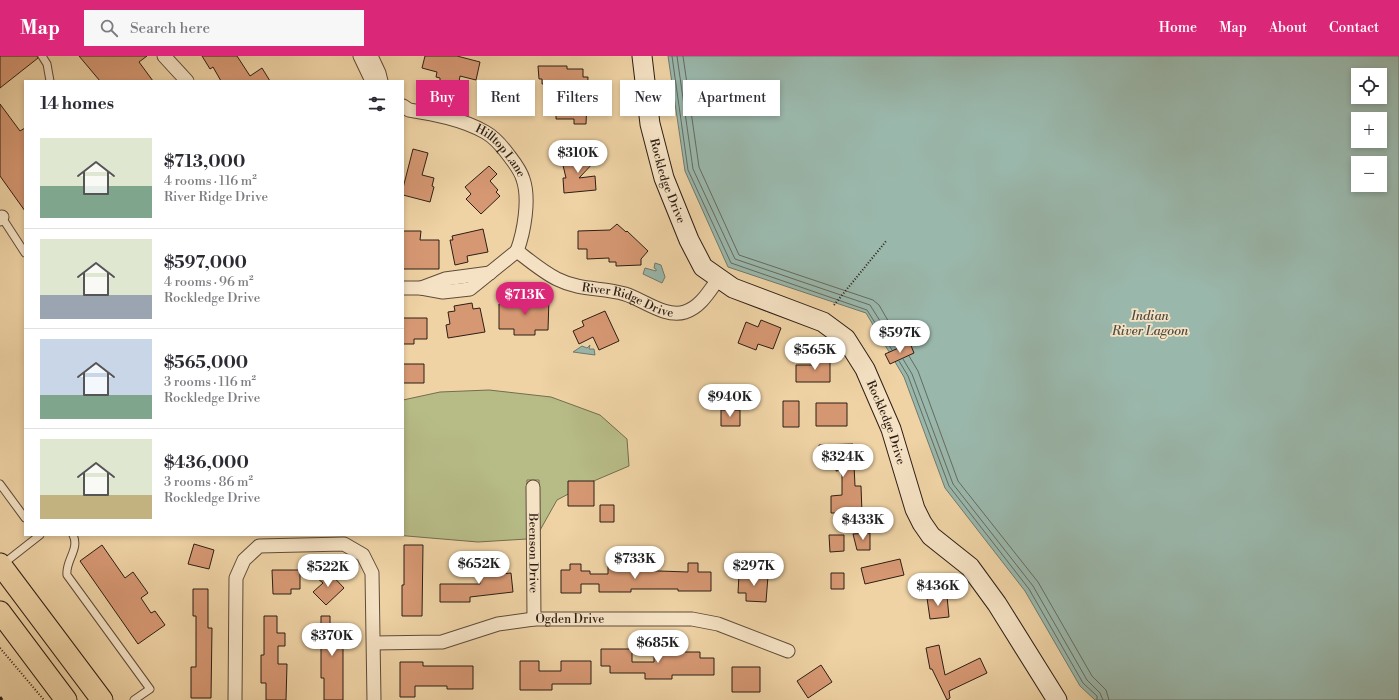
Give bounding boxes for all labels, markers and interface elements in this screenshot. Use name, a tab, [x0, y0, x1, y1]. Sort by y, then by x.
search box	[84, 10, 364, 46]
text: Map	[20, 16, 60, 40]
icon: search	[98, 17, 120, 39]
text: Search here	[130, 19, 210, 38]
text: Home	[1159, 19, 1197, 37]
text: Map	[1219, 19, 1247, 37]
text: About	[1269, 19, 1307, 37]
text: Contact	[1329, 19, 1379, 37]
map controls	[1351, 68, 1387, 192]
button: locate	[1351, 68, 1387, 104]
chip: Buy	[416, 80, 469, 116]
chip: Rent	[477, 80, 535, 116]
chip: Filters	[543, 80, 612, 116]
chip: New	[620, 80, 675, 116]
chip: Apartment	[683, 80, 780, 116]
text: 14 homes	[40, 93, 114, 115]
icon: filters	[366, 93, 388, 115]
button: +	[1351, 112, 1387, 148]
street label: Hilltop Lane	[473, 121, 529, 179]
street label: Rockledge Drive	[647, 137, 689, 226]
pin: $310K	[550, 140, 606, 174]
text: $310K	[557, 145, 599, 161]
text: $713,000	[164, 151, 245, 173]
icon: home	[72, 154, 120, 202]
button: −	[1351, 156, 1387, 192]
text: 4 rooms · 116 m²	[164, 173, 257, 189]
text: River Ridge Drive	[164, 189, 268, 205]
text: $597,000	[164, 252, 247, 274]
icon: home	[72, 255, 120, 303]
text: 4 rooms · 96 m²	[164, 274, 253, 290]
street label: River Ridge Drive	[581, 280, 675, 321]
pin: $713K	[497, 282, 553, 316]
text: $713K	[505, 287, 545, 303]
text: Rockledge Drive	[164, 290, 260, 306]
water label: Indian River Lagoon	[1111, 308, 1189, 339]
pin: $597K	[872, 320, 928, 354]
text: $597K	[879, 325, 921, 341]
pin: $565K	[787, 337, 843, 371]
text: $565K	[794, 342, 836, 358]
text: $565,000	[164, 352, 248, 374]
icon: home	[72, 355, 120, 403]
text: 3 rooms · 116 m²	[164, 374, 256, 390]
street label: Rockledge Drive	[863, 378, 909, 466]
pin: $940K	[702, 384, 758, 418]
text: $940K	[708, 389, 752, 405]
text: Rockledge Drive	[164, 390, 260, 406]
pin: $324K	[815, 444, 871, 478]
text: $324K	[821, 449, 865, 465]
text: $436,000	[164, 452, 249, 474]
icon: home	[72, 455, 120, 503]
text: 3 rooms · 86 m²	[164, 474, 253, 490]
text: Rockledge Drive	[164, 490, 260, 506]
pin: $433K	[835, 507, 891, 541]
street label: Beenson Drive	[526, 512, 541, 593]
text: $433K	[842, 512, 884, 528]
pin: $733K	[607, 546, 663, 580]
pin: $652K	[451, 551, 507, 585]
text: $733K	[614, 551, 656, 567]
pin: $297K	[726, 553, 782, 587]
pin: $522K	[300, 554, 356, 588]
text: $652K	[458, 556, 500, 572]
text: $297K	[733, 558, 775, 574]
text: $522K	[307, 559, 349, 575]
pin: $436K	[910, 573, 966, 607]
text: $436K	[917, 578, 960, 594]
street label: Ogden Drive	[535, 612, 604, 627]
pin: $370K	[304, 623, 360, 657]
text: $370K	[311, 628, 353, 644]
pin: $685K	[630, 630, 686, 664]
text: $685K	[637, 635, 679, 651]

